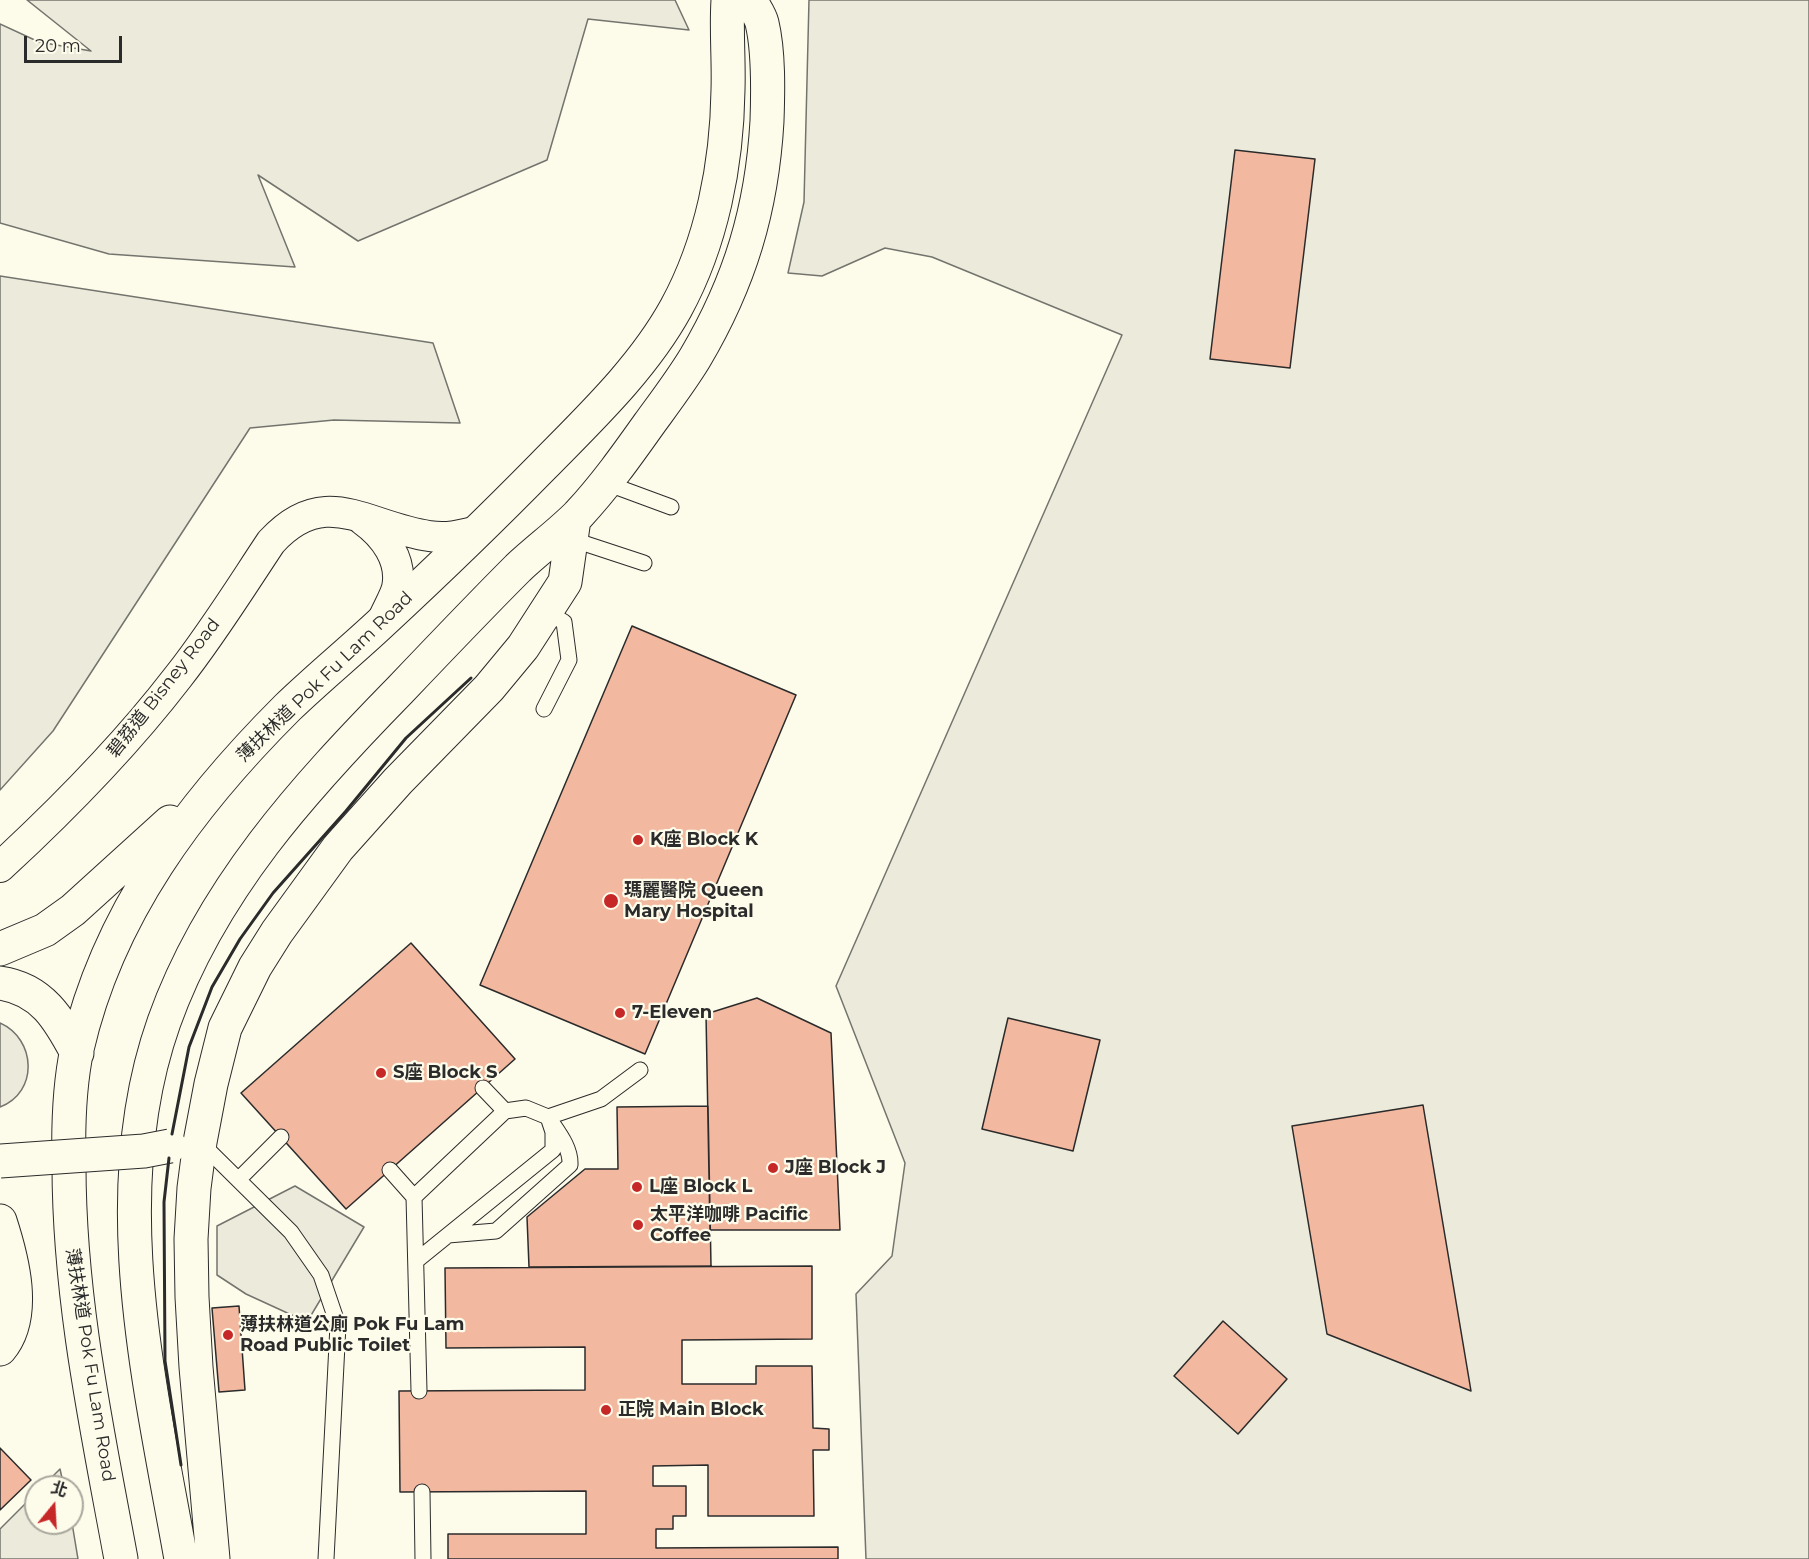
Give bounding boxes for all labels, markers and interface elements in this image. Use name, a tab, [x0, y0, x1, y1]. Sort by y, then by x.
scale bar	[27, 24, 124, 62]
text: 20 m	[35, 35, 81, 57]
street label: 薄扶林道 Pok Fu Lam Road	[233, 587, 417, 767]
street label: 碧荔道 Bisney Road	[103, 614, 225, 762]
place label: K座 Block K	[650, 829, 758, 851]
marker: K座 Block K	[631, 833, 645, 847]
place label: 瑪麗醫院 Queen Mary Hospital	[624, 880, 764, 922]
marker: 瑪麗醫院 Queen Mary Hospital	[602, 892, 620, 910]
place label: 7-Eleven	[632, 1002, 712, 1024]
marker: 7-Eleven	[613, 1006, 627, 1020]
place label: S座 Block S	[393, 1062, 497, 1084]
marker: S座 Block S	[374, 1066, 388, 1080]
place label: J座 Block J	[785, 1157, 886, 1179]
marker: J座 Block J	[766, 1161, 780, 1175]
place label: L座 Block L	[649, 1176, 752, 1198]
marker: L座 Block L	[630, 1180, 644, 1194]
place label: 太平洋咖啡 Pacific Coffee	[650, 1204, 808, 1246]
marker: 太平洋咖啡 Pacific Coffee	[631, 1218, 645, 1232]
street label: 薄扶林道 Pok Fu Lam Road	[61, 1247, 119, 1483]
place label: 薄扶林道公廁 Pok Fu Lam Road Public Toilet	[240, 1314, 464, 1356]
marker: 薄扶林道公廁 Pok Fu Lam Road Public Toilet	[221, 1328, 235, 1342]
place label: 正院 Main Block	[618, 1399, 764, 1421]
marker: 正院 Main Block	[599, 1403, 613, 1417]
north arrow	[24, 1475, 84, 1535]
text: 北	[49, 1478, 70, 1501]

